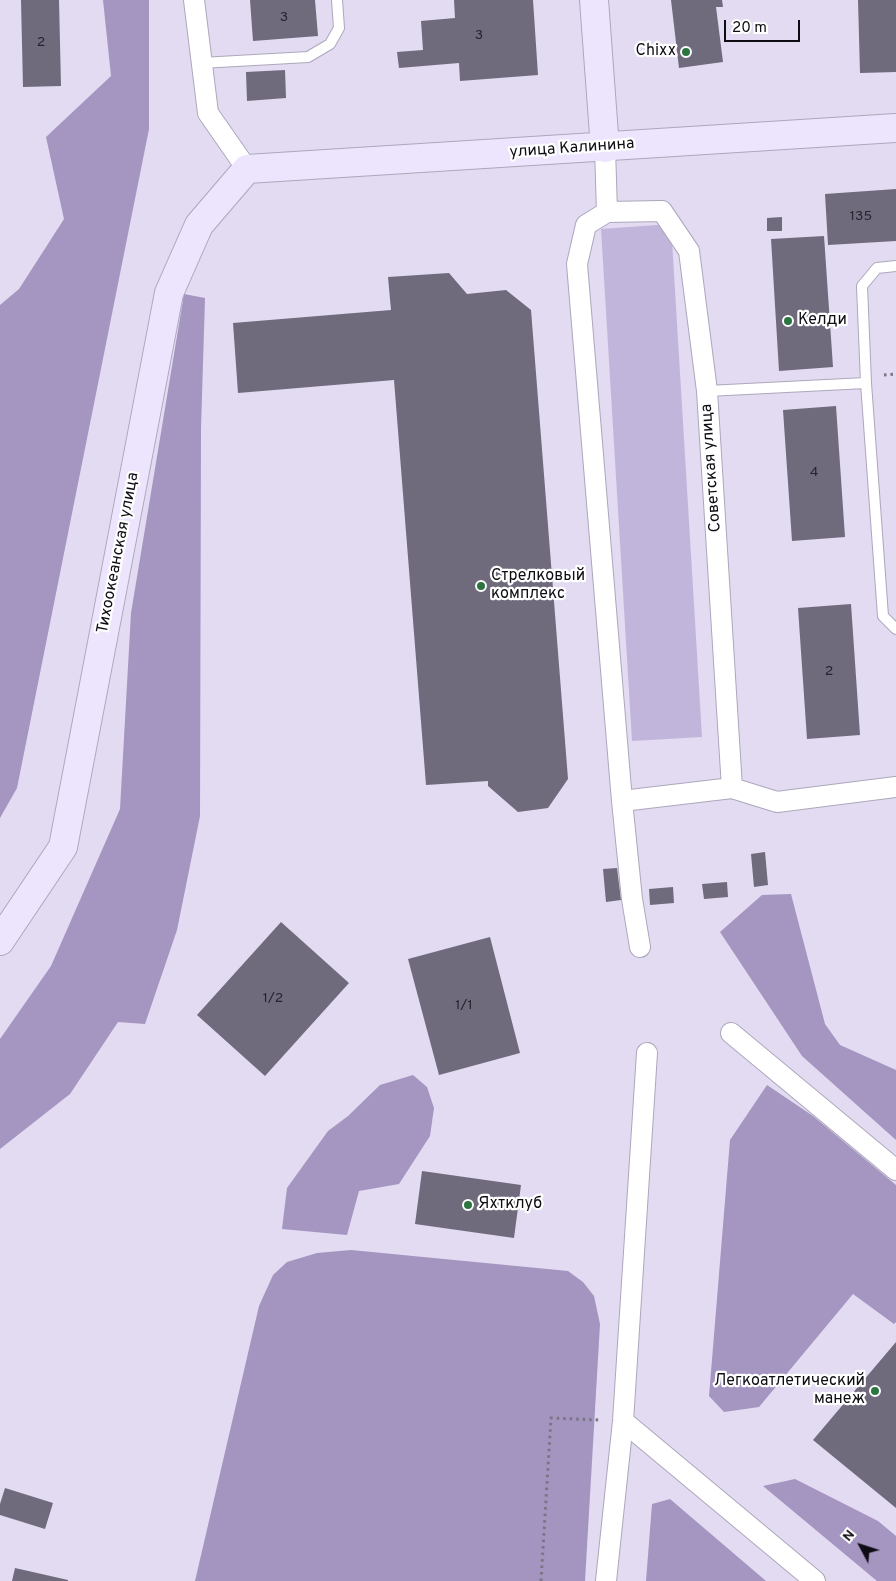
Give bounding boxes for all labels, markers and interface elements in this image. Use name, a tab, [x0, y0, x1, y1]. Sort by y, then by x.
house number: 3	[280, 10, 288, 26]
scale bar	[726, 10, 802, 42]
text: 20 m	[732, 19, 767, 38]
house number: 3	[475, 28, 483, 44]
house number: 2	[37, 35, 45, 51]
place label: Chixx	[636, 42, 676, 62]
marker: Chixx	[680, 46, 692, 58]
street label: улица Калинина	[509, 135, 635, 163]
house number: 135	[850, 209, 872, 225]
place label: Келди	[798, 311, 847, 331]
marker: Келди	[782, 315, 794, 327]
street label: Советская улица	[698, 403, 726, 533]
house number: 4	[810, 465, 818, 481]
street label: Тихоокеанская улица	[94, 471, 144, 635]
place label: Стрелковый комплекс	[491, 567, 585, 605]
marker: Стрелковый комплекс	[475, 580, 487, 592]
house number: 2	[825, 664, 833, 680]
house number: 1/2	[263, 991, 283, 1007]
house number: 1/1	[455, 998, 473, 1014]
place label: Яхтклуб	[478, 1195, 542, 1215]
marker: Яхтклуб	[462, 1199, 474, 1211]
place label: Легкоатлетический манеж	[714, 1372, 865, 1410]
marker: Легкоатлетический манеж	[869, 1385, 881, 1397]
north arrow	[836, 1521, 886, 1571]
text: N	[839, 1527, 859, 1545]

